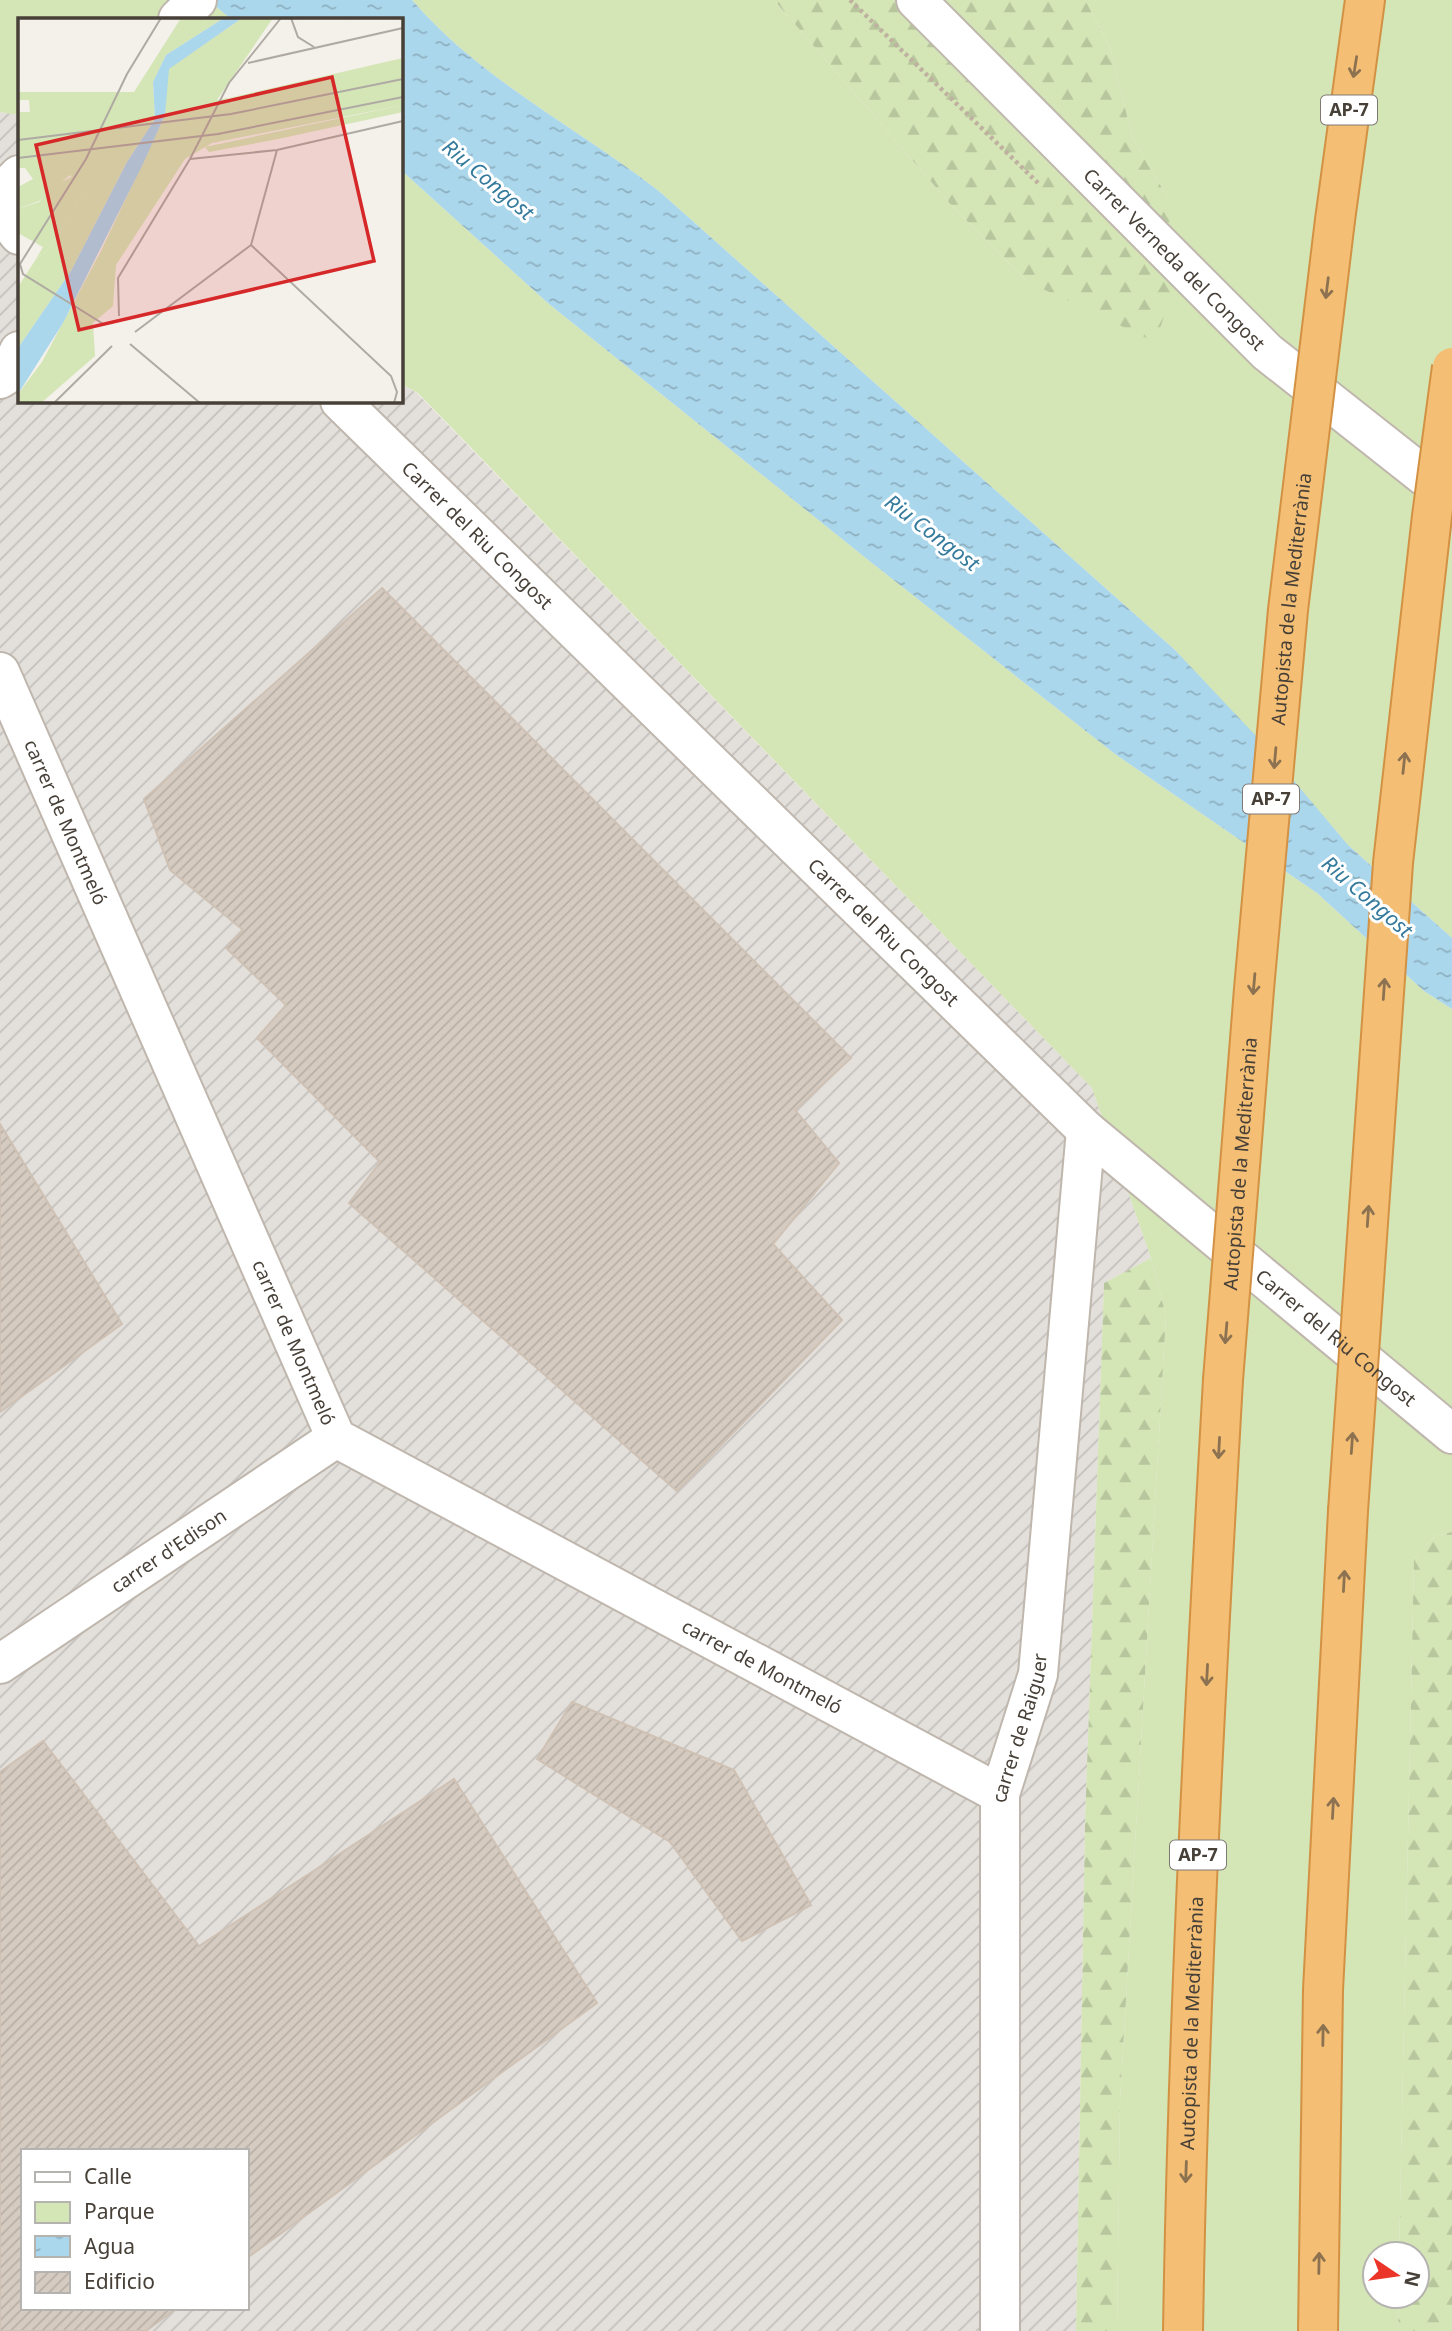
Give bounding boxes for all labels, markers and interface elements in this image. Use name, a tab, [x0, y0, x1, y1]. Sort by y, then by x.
inset map	[18, 18, 402, 402]
one-way arrow	[1348, 56, 1361, 78]
road number: AP-7	[1321, 96, 1377, 124]
water label: Riu Congost	[437, 133, 541, 226]
street label: Carrer Verneda del Congost	[1078, 162, 1271, 356]
one-way arrow	[1320, 276, 1333, 299]
street label: Carrer del Riu Congost	[396, 455, 559, 615]
street label: Autopista de la Mediterrània	[1265, 471, 1317, 726]
water label: Riu Congost	[880, 487, 986, 578]
street label: carrer de Montmeló	[18, 735, 114, 909]
one-way arrow	[1268, 746, 1281, 769]
one-way arrow	[1398, 752, 1411, 774]
road number: AP-7	[1243, 784, 1299, 814]
water label: Riu Congost	[1316, 849, 1420, 944]
street label: Carrer del Riu Congost	[802, 852, 965, 1012]
one-way arrow	[1247, 973, 1260, 995]
one-way arrow	[1378, 978, 1391, 1001]
street label: Autopista de la Mediterrània	[1217, 1036, 1263, 1291]
one-way arrow	[1362, 1205, 1375, 1228]
street label: carrer de Montmeló	[246, 1256, 342, 1429]
street label: Carrer del Riu Congost	[1250, 1263, 1422, 1412]
one-way arrow	[1219, 1322, 1232, 1344]
one-way arrow	[1346, 1432, 1359, 1455]
one-way arrow	[1212, 1436, 1225, 1459]
street label: carrer d'Edison	[106, 1502, 231, 1599]
one-way arrow	[1338, 1570, 1351, 1593]
street label: carrer de Montmeló	[677, 1613, 847, 1720]
street label: carrer de Raiguer	[987, 1652, 1053, 1803]
one-way arrow	[1200, 1664, 1213, 1687]
one-way arrow	[1326, 1797, 1339, 1820]
road number: AP-7	[1170, 1840, 1226, 1870]
street label: Autopista de la Mediterrània	[1174, 1896, 1209, 2150]
one-way arrow	[1316, 2024, 1329, 2047]
legend	[21, 2149, 248, 2310]
one-way arrow	[1180, 2160, 1193, 2183]
text: Calle	[84, 2162, 132, 2190]
text: Parque	[84, 2197, 154, 2225]
text: Agua	[84, 2232, 135, 2260]
north arrow	[1361, 2240, 1431, 2310]
one-way arrow	[1312, 2252, 1326, 2275]
text: Edificio	[84, 2267, 155, 2295]
text: N	[1398, 2268, 1427, 2289]

